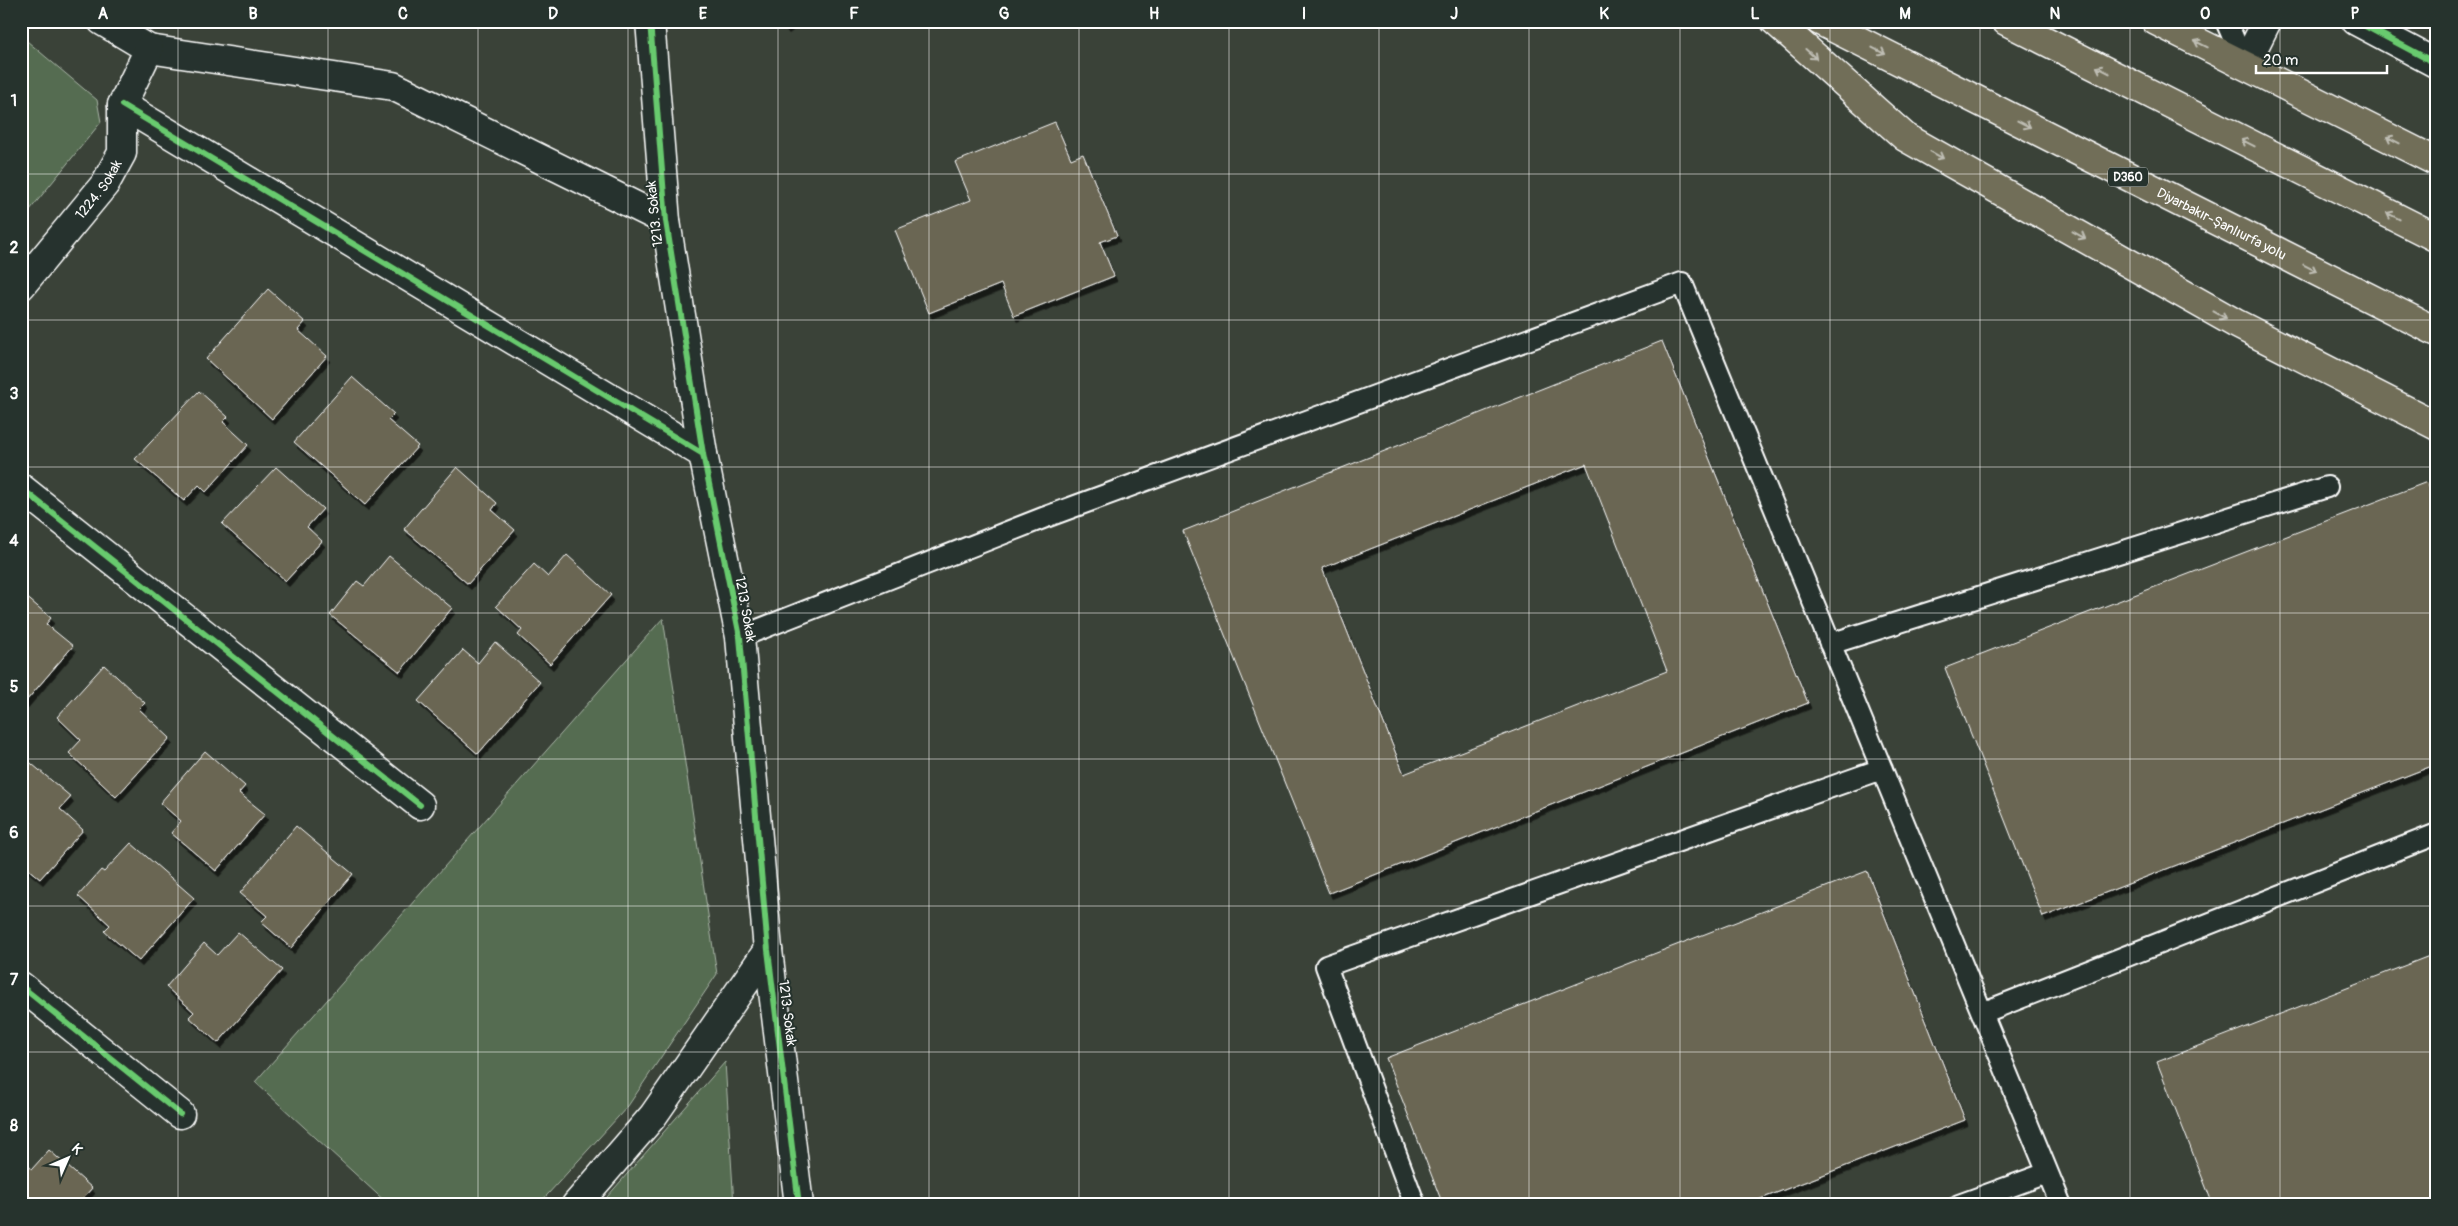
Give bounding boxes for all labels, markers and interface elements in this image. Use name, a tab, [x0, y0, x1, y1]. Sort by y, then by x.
text: A	[98, 4, 109, 24]
text: B	[248, 4, 258, 24]
text: C	[398, 4, 408, 24]
text: D	[548, 4, 558, 24]
text: E	[699, 4, 708, 24]
text: F	[849, 4, 859, 24]
text: G	[999, 4, 1010, 24]
text: H	[1149, 4, 1159, 24]
text: I	[1302, 4, 1306, 24]
text: J	[1450, 4, 1458, 24]
text: K	[1599, 4, 1609, 24]
text: L	[1750, 4, 1760, 24]
text: M	[1899, 4, 1911, 24]
text: N	[2050, 4, 2061, 24]
text: O	[2200, 4, 2210, 24]
text: P	[2351, 4, 2360, 24]
one-way arrow	[2194, 39, 2209, 48]
scale bar	[2256, 42, 2387, 74]
one-way arrow	[1871, 47, 1886, 56]
one-way arrow	[1805, 48, 1818, 59]
text: 20 m	[2263, 51, 2298, 70]
one-way arrow	[2096, 65, 2111, 74]
text: 1	[11, 91, 17, 111]
one-way arrow	[2016, 120, 2031, 129]
one-way arrow	[2386, 135, 2401, 144]
one-way arrow	[2241, 138, 2256, 147]
one-way arrow	[1930, 150, 1945, 160]
street label: 1224. Sokak	[72, 157, 126, 223]
road number: D360	[2108, 168, 2148, 186]
street label: 1213. Sokak	[643, 180, 666, 248]
street label: Diyarbakır-Şanlıurfa yolu	[2154, 184, 2289, 264]
one-way arrow	[2386, 211, 2401, 220]
one-way arrow	[2071, 231, 2086, 240]
text: 2	[10, 238, 19, 258]
one-way arrow	[2302, 264, 2317, 273]
one-way arrow	[2213, 310, 2227, 320]
text: 3	[10, 384, 19, 404]
text: 4	[9, 531, 19, 551]
street label: 1213. Sokak	[731, 575, 760, 643]
text: 5	[10, 677, 19, 697]
text: 6	[9, 823, 19, 843]
text: 7	[10, 970, 19, 990]
street label: 1213. Sokak	[775, 979, 800, 1047]
text: 8	[10, 1116, 18, 1136]
north arrow	[42, 1134, 92, 1184]
text: K	[68, 1140, 86, 1159]

